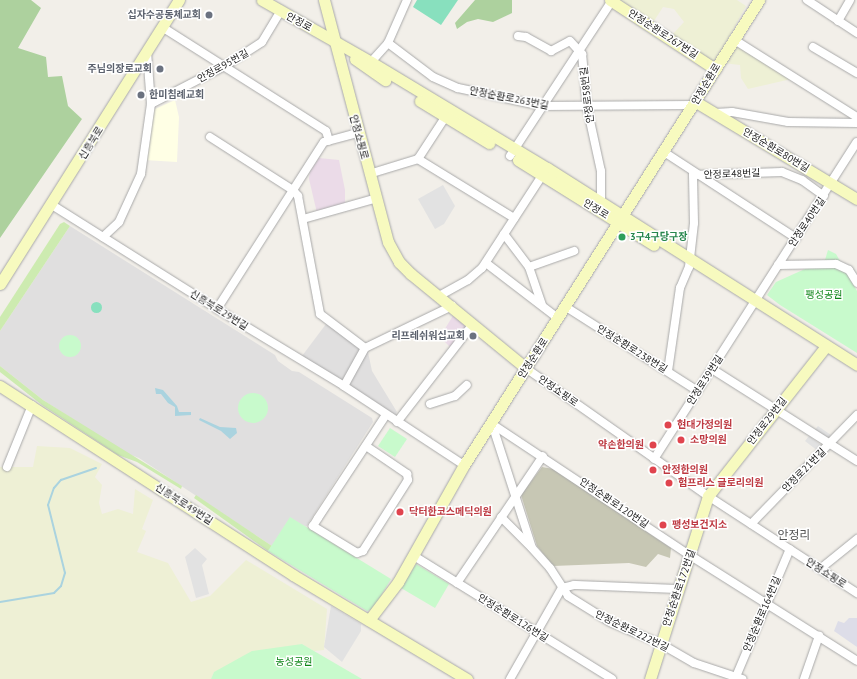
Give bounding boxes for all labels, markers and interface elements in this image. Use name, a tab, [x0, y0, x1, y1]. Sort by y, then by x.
street label: 안정순환로267번길	[626, 7, 700, 61]
place label: 십자수공동체교회	[127, 9, 201, 21]
marker: 십자수공동체교회	[204, 10, 214, 20]
street label: 안정로	[284, 10, 314, 34]
street label: 안정로95번길	[195, 47, 251, 85]
street label: 안정순환로	[689, 61, 723, 107]
place label: 주님의장로교회	[88, 63, 152, 75]
marker: 주님의장로교회	[155, 64, 165, 74]
street label: 안정로58번길	[578, 66, 596, 124]
street label: 안정순환로263번길	[468, 84, 550, 112]
place label: 한미침례교회	[149, 89, 204, 101]
marker: 한미침례교회	[136, 90, 146, 100]
street label: 안정쇼핑로	[347, 113, 371, 161]
street label: 신흥북로	[76, 124, 106, 162]
street label: 안정순환로80번길	[741, 125, 811, 175]
street label: 안정로48번길	[703, 167, 761, 181]
street label: 안정로40번길	[786, 195, 828, 249]
street label: 안정로	[581, 197, 611, 221]
place label: 3구4구당구장	[630, 231, 687, 243]
marker: 3구4구당구장	[617, 232, 627, 242]
street label: 신흥북로29번길	[188, 287, 250, 333]
park label: 팽성공원	[806, 289, 842, 301]
street label: 안정순환로238번길	[595, 323, 669, 375]
place label: 리프레쉬워십교회	[391, 330, 465, 342]
marker: 리프레쉬워십교회	[468, 331, 478, 341]
street label: 안정순환로	[515, 335, 551, 381]
street label: 안정로39번길	[684, 353, 726, 407]
street label: 안정쇼핑로	[536, 373, 580, 409]
street label: 안정로29번길	[745, 395, 789, 447]
marker: 현대가정의원	[662, 419, 674, 431]
place label: 현대가정의원	[677, 419, 732, 431]
marker: 소망의원	[675, 434, 687, 446]
place label: 소망의원	[690, 434, 727, 446]
place label: 약손한의원	[598, 439, 644, 451]
marker: 약손한의원	[647, 439, 659, 451]
street label: 안정로21번길	[780, 446, 828, 494]
marker: 안정한의원	[647, 464, 659, 476]
place label: 안정한의원	[662, 464, 708, 476]
street label: 안정순환로120번길	[577, 475, 651, 531]
marker: 험프리스 글로리의원	[663, 477, 675, 489]
place label: 험프리스 글로리의원	[678, 477, 763, 489]
street label: 신흥북로49번길	[153, 481, 215, 527]
marker: 닥터한코스메딕의원	[394, 506, 406, 518]
place label: 닥터한코스메딕의원	[409, 506, 492, 518]
marker: 팽성보건지소	[657, 519, 669, 531]
place label: 팽성보건지소	[672, 519, 727, 531]
district label: 안정리	[777, 528, 811, 542]
street label: 안정순환로172번길	[660, 548, 698, 628]
street label: 안정쇼핑로	[803, 555, 849, 591]
street label: 안정순환로164번길	[741, 574, 783, 654]
street label: 안정순환로126번길	[476, 592, 550, 644]
street label: 안정순환로222번길	[593, 608, 671, 654]
park label: 농성공원	[276, 656, 312, 668]

